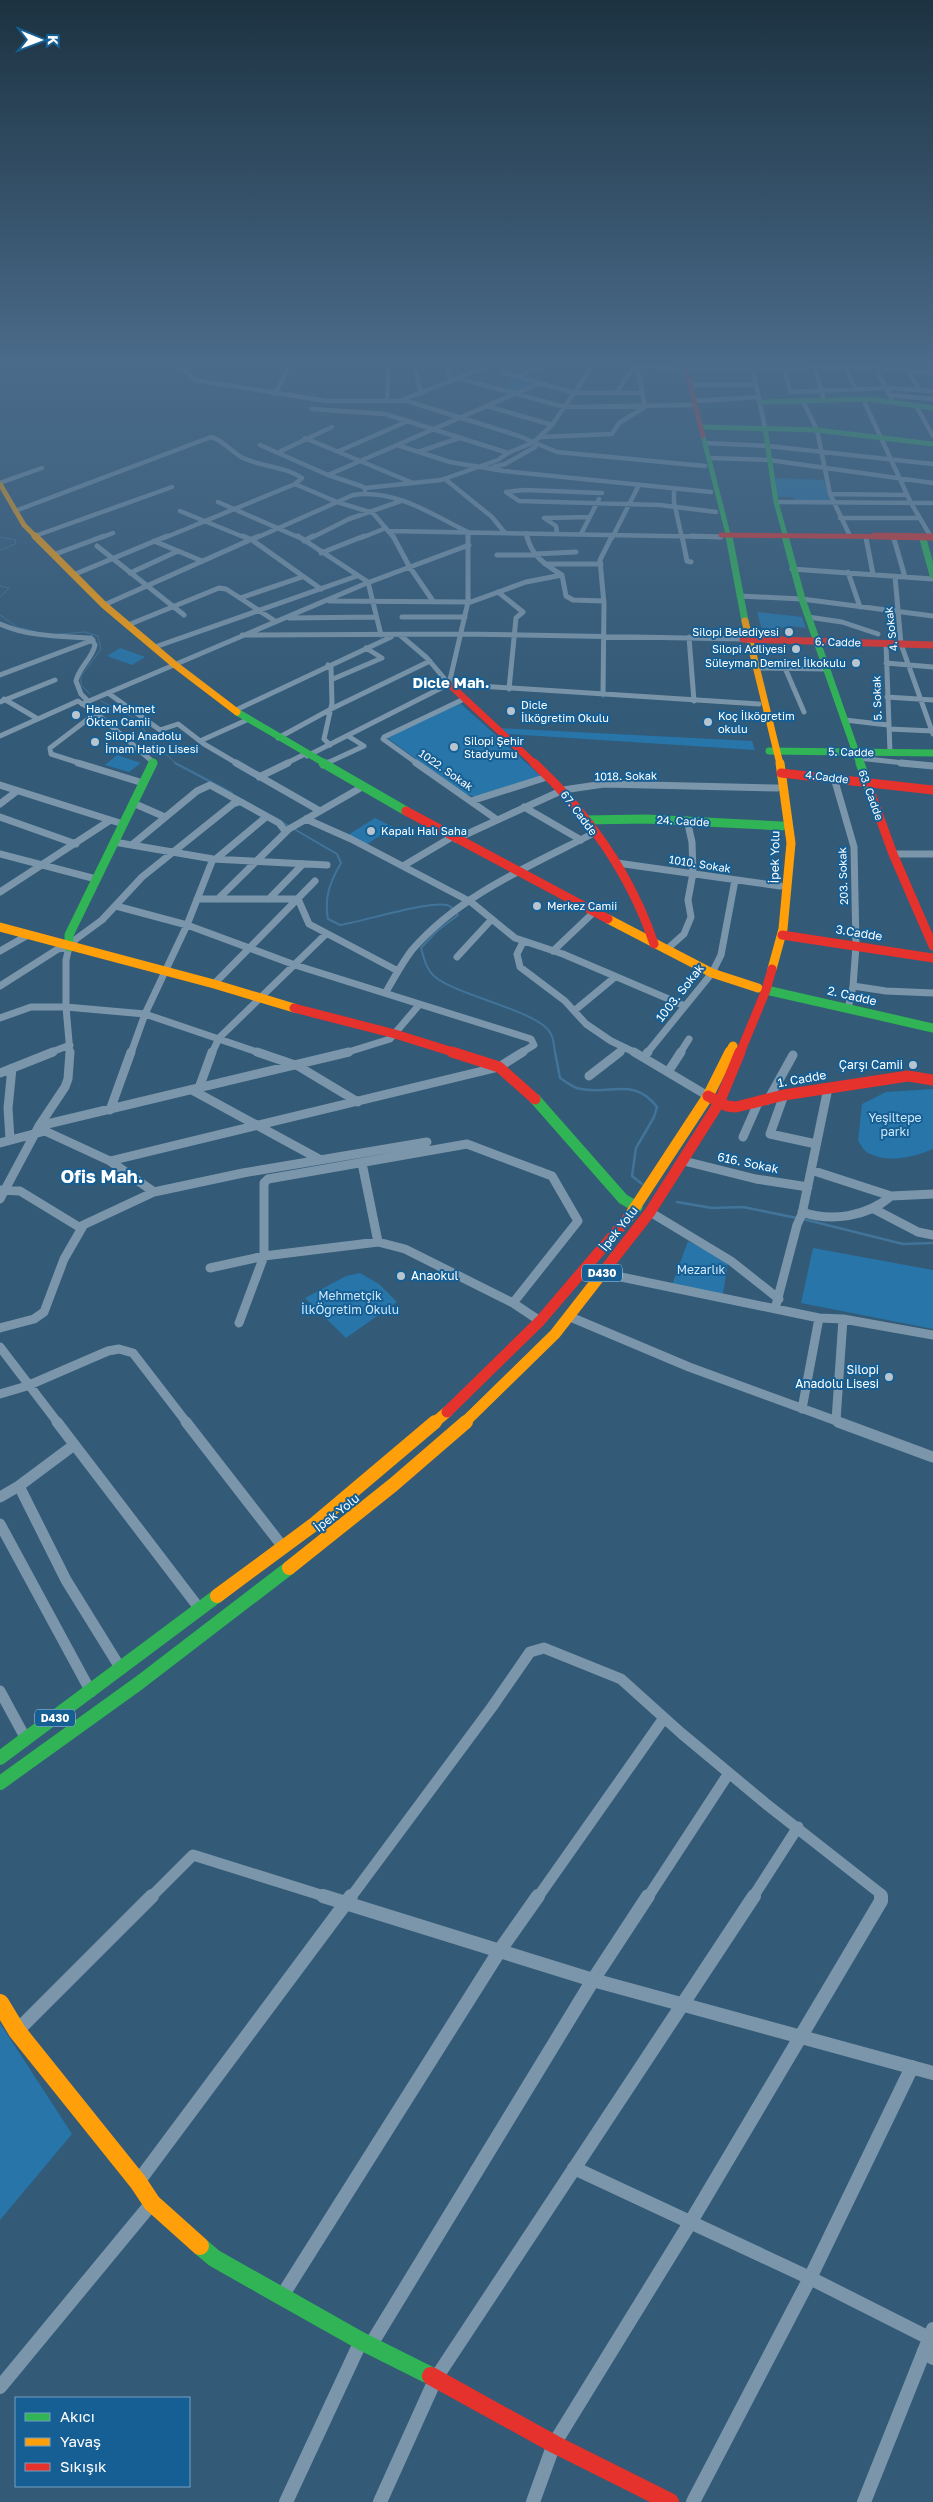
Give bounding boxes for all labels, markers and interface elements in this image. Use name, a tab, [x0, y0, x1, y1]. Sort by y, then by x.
north arrow	[15, 15, 65, 65]
text: K	[45, 35, 62, 45]
street label: 4. Sokak	[881, 606, 900, 652]
place label: Silopi Belediyesi	[692, 625, 779, 638]
marker: Silopi Belediyesi	[783, 626, 795, 638]
street label: 6. Cadde	[815, 634, 861, 649]
place label: Silopi Adliyesi	[712, 642, 786, 655]
marker: Silopi Adliyesi	[790, 643, 802, 655]
place label: Süleyman Demirel İlkokulu	[705, 656, 846, 669]
marker: Süleyman Demirel İlkokulu	[850, 657, 862, 669]
district label: Dicle Mah.	[413, 673, 489, 691]
street label: 5. Sokak	[869, 675, 884, 721]
place label: Dicle İlköğretim Okulu	[521, 698, 609, 724]
place label: Hacı Mehmet Ökten Camii	[86, 702, 155, 728]
marker: Dicle İlköğretim Okulu	[505, 705, 517, 717]
marker: Hacı Mehmet Ökten Camii	[70, 709, 82, 721]
place label: Koç İlköğretim okulu	[718, 709, 795, 735]
marker: Koç İlköğretim okulu	[702, 716, 714, 728]
place label: Silopi Anadolu İmam Hatip Lisesi	[105, 729, 198, 755]
place label: Silopi Şehir Stadyumu	[464, 734, 525, 760]
marker: Silopi Anadolu İmam Hatip Lisesi	[89, 736, 101, 748]
marker: Silopi Şehir Stadyumu	[448, 741, 460, 753]
street label: 5. Cadde	[828, 745, 874, 758]
street label: 1022. Sokak	[417, 746, 476, 793]
street label: 4.Cadde	[805, 767, 849, 786]
street label: 1018. Sokak	[595, 768, 657, 783]
street label: 63. Cadde	[856, 768, 887, 822]
street label: 67. Cadde	[559, 788, 600, 837]
street label: 24. Cadde	[656, 813, 710, 828]
place label: Kapalı Halı Saha	[381, 824, 467, 837]
marker: Kapalı Halı Saha	[365, 825, 377, 837]
street label: İpek Yolu	[767, 830, 782, 884]
street label: 203. Sokak	[835, 847, 850, 905]
street label: 1010. Sokak	[668, 852, 732, 875]
place label: Merkez Camii	[547, 899, 617, 912]
marker: Merkez Camii	[531, 900, 543, 912]
street label: 3.Cadde	[835, 921, 884, 944]
street label: 1003. Sokak	[652, 961, 707, 1025]
street label: 2. Cadde	[826, 983, 878, 1008]
place label: Çarşı Camii	[839, 1057, 903, 1072]
marker: Çarşı Camii	[907, 1059, 919, 1071]
street label: 1. Cadde	[776, 1067, 827, 1090]
park label: Yeşiltepe parkı	[869, 1110, 922, 1139]
street label: 616. Sokak	[716, 1149, 780, 1176]
district label: Ofis Mah.	[60, 1165, 144, 1187]
street label: İpek Yolu	[596, 1203, 641, 1254]
park label: Mezarlık	[677, 1262, 726, 1277]
road number: D430	[582, 1264, 622, 1282]
place label: Anaokul	[411, 1268, 458, 1283]
marker: Anaokul	[395, 1270, 407, 1282]
park label: Mehmetçik İlkÖğretim Okulu	[301, 1288, 399, 1317]
place label: Silopi Anadolu Lisesi	[795, 1362, 879, 1391]
marker: Silopi Anadolu Lisesi	[883, 1371, 895, 1383]
street label: İpek Yolu	[311, 1490, 362, 1535]
road number: D430	[35, 1710, 75, 1726]
legend	[15, 2397, 190, 2487]
text: Akıcı	[60, 2407, 95, 2425]
text: Yavaş	[60, 2432, 101, 2450]
text: Sıkışık	[60, 2457, 107, 2475]

